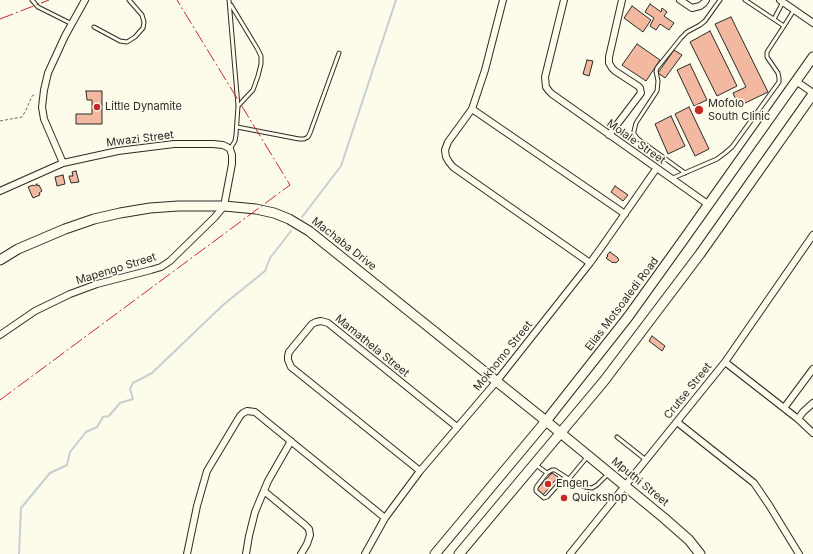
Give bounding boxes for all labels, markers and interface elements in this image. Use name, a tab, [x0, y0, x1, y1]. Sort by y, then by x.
place label: Mofolo South Clinic	[708, 97, 770, 123]
place label: Little Dynamite	[105, 100, 182, 114]
marker: Little Dynamite	[92, 102, 102, 112]
marker: Mofolo South Clinic	[693, 104, 705, 116]
street label: Molale Street	[604, 117, 668, 167]
street label: Mwazi Street	[105, 128, 175, 150]
street label: Machaba Drive	[309, 215, 379, 273]
street label: Mapengo Street	[74, 251, 158, 287]
street label: Elias Motsoaledi Road	[582, 255, 662, 353]
street label: Mamathela Street	[332, 312, 412, 380]
street label: Mokhomo Street	[471, 318, 535, 394]
street label: Crutse Street	[661, 360, 715, 422]
street label: Mputhi Street	[609, 455, 671, 509]
place label: Engen	[556, 477, 589, 491]
marker: Engen	[543, 479, 553, 489]
place label: Quickshop	[572, 491, 628, 505]
marker: Quickshop	[559, 493, 569, 503]

